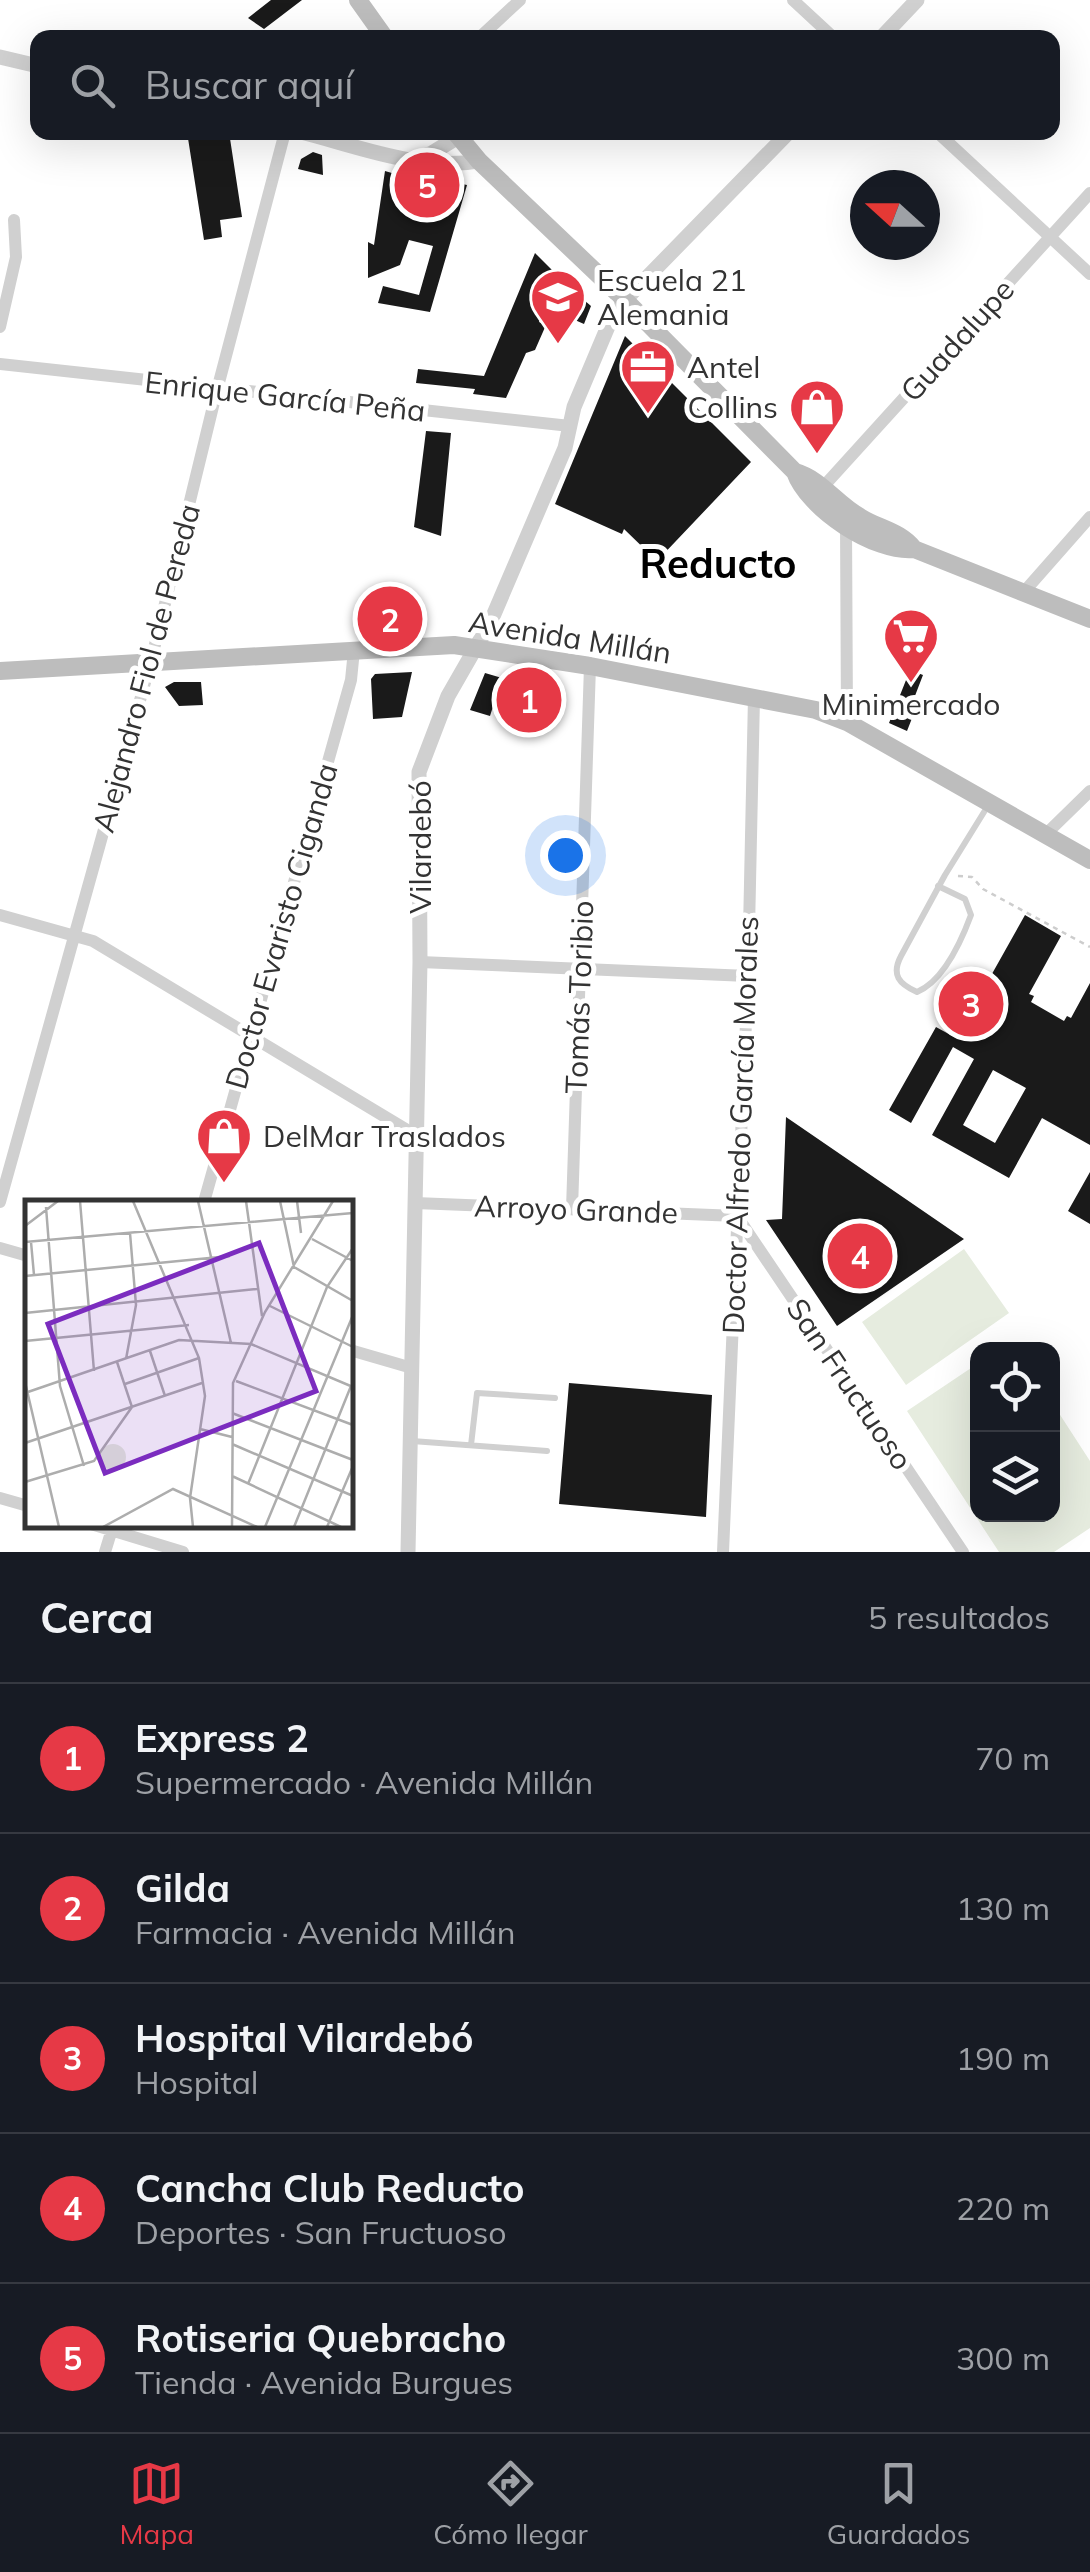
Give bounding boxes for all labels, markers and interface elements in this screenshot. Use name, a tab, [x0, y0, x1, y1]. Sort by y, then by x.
search box	[30, 30, 1060, 140]
icon: search	[65, 58, 120, 113]
text: Buscar aquí	[145, 61, 353, 109]
pin: 5	[394, 148, 460, 222]
north arrow	[850, 170, 940, 260]
place label: Escuela 21 Alemania	[597, 261, 747, 333]
school or university icon: Escuela 21 Alemania	[528, 267, 588, 346]
street label: Guadalupe	[892, 271, 1022, 409]
office icon: Antel	[618, 337, 678, 416]
place label: Antel	[687, 348, 760, 386]
street label: Enrique García Peña	[143, 362, 427, 430]
shop icon: Collins	[787, 377, 847, 456]
place label: Collins	[688, 388, 778, 426]
street label: Alejandro Fiol de Pereda	[84, 500, 208, 836]
district label: Reducto	[640, 538, 797, 588]
pin: 2	[358, 582, 422, 656]
street label: Avenida Millán	[466, 602, 674, 672]
supermarket icon: Minimercado	[881, 606, 941, 685]
pin: 1	[496, 662, 562, 738]
place label: Minimercado	[822, 685, 1000, 723]
street label: Doctor Evaristo Ciganda	[216, 759, 346, 1093]
street label: Vilardebó	[401, 780, 439, 914]
your location	[540, 830, 591, 881]
street label: Tomás Toribio	[557, 900, 601, 1094]
street label: Doctor Alfredo García Morales	[714, 915, 766, 1335]
pin: 3	[938, 966, 1004, 1042]
shop icon: DelMar Traslados	[194, 1106, 254, 1185]
place label: DelMar Traslados	[263, 1117, 506, 1155]
street label: Arroyo Grande	[474, 1186, 678, 1232]
inset map	[25, 1200, 352, 1527]
pin: 4	[828, 1218, 892, 1294]
street label: San Fructuoso	[779, 1291, 921, 1477]
map controls	[970, 1342, 1060, 1522]
button: locate	[970, 1342, 1060, 1432]
button: layers	[970, 1432, 1060, 1522]
text: Cerca	[40, 1591, 154, 1644]
text: 5 resultados	[868, 1597, 1050, 1637]
text: Express 2	[135, 1714, 309, 1762]
text: 1	[63, 1738, 82, 1778]
text: 70 m	[975, 1738, 1050, 1778]
text: Supermercado · Avenida Millán	[135, 1762, 593, 1802]
text: Gilda	[135, 1864, 230, 1912]
text: 2	[63, 1888, 82, 1928]
text: 130 m	[956, 1888, 1050, 1928]
text: Farmacia · Avenida Millán	[135, 1912, 515, 1952]
text: Hospital Vilardebó	[135, 2014, 474, 2062]
text: 3	[63, 2038, 82, 2078]
text: 190 m	[956, 2038, 1050, 2078]
text: Hospital	[135, 2062, 259, 2102]
text: Cancha Club Reducto	[135, 2164, 525, 2212]
text: 4	[63, 2188, 82, 2228]
text: 220 m	[956, 2188, 1050, 2228]
text: Deportes · San Fructuoso	[135, 2212, 507, 2252]
text: Rotiseria Quebracho	[135, 2314, 506, 2362]
text: 5	[63, 2338, 82, 2378]
text: 300 m	[956, 2338, 1050, 2378]
text: Tienda · Avenida Burgues	[135, 2362, 513, 2402]
tab: Mapa	[120, 2456, 194, 2551]
tab: Cómo llegar	[433, 2456, 588, 2551]
tab: Guardados	[827, 2456, 970, 2551]

